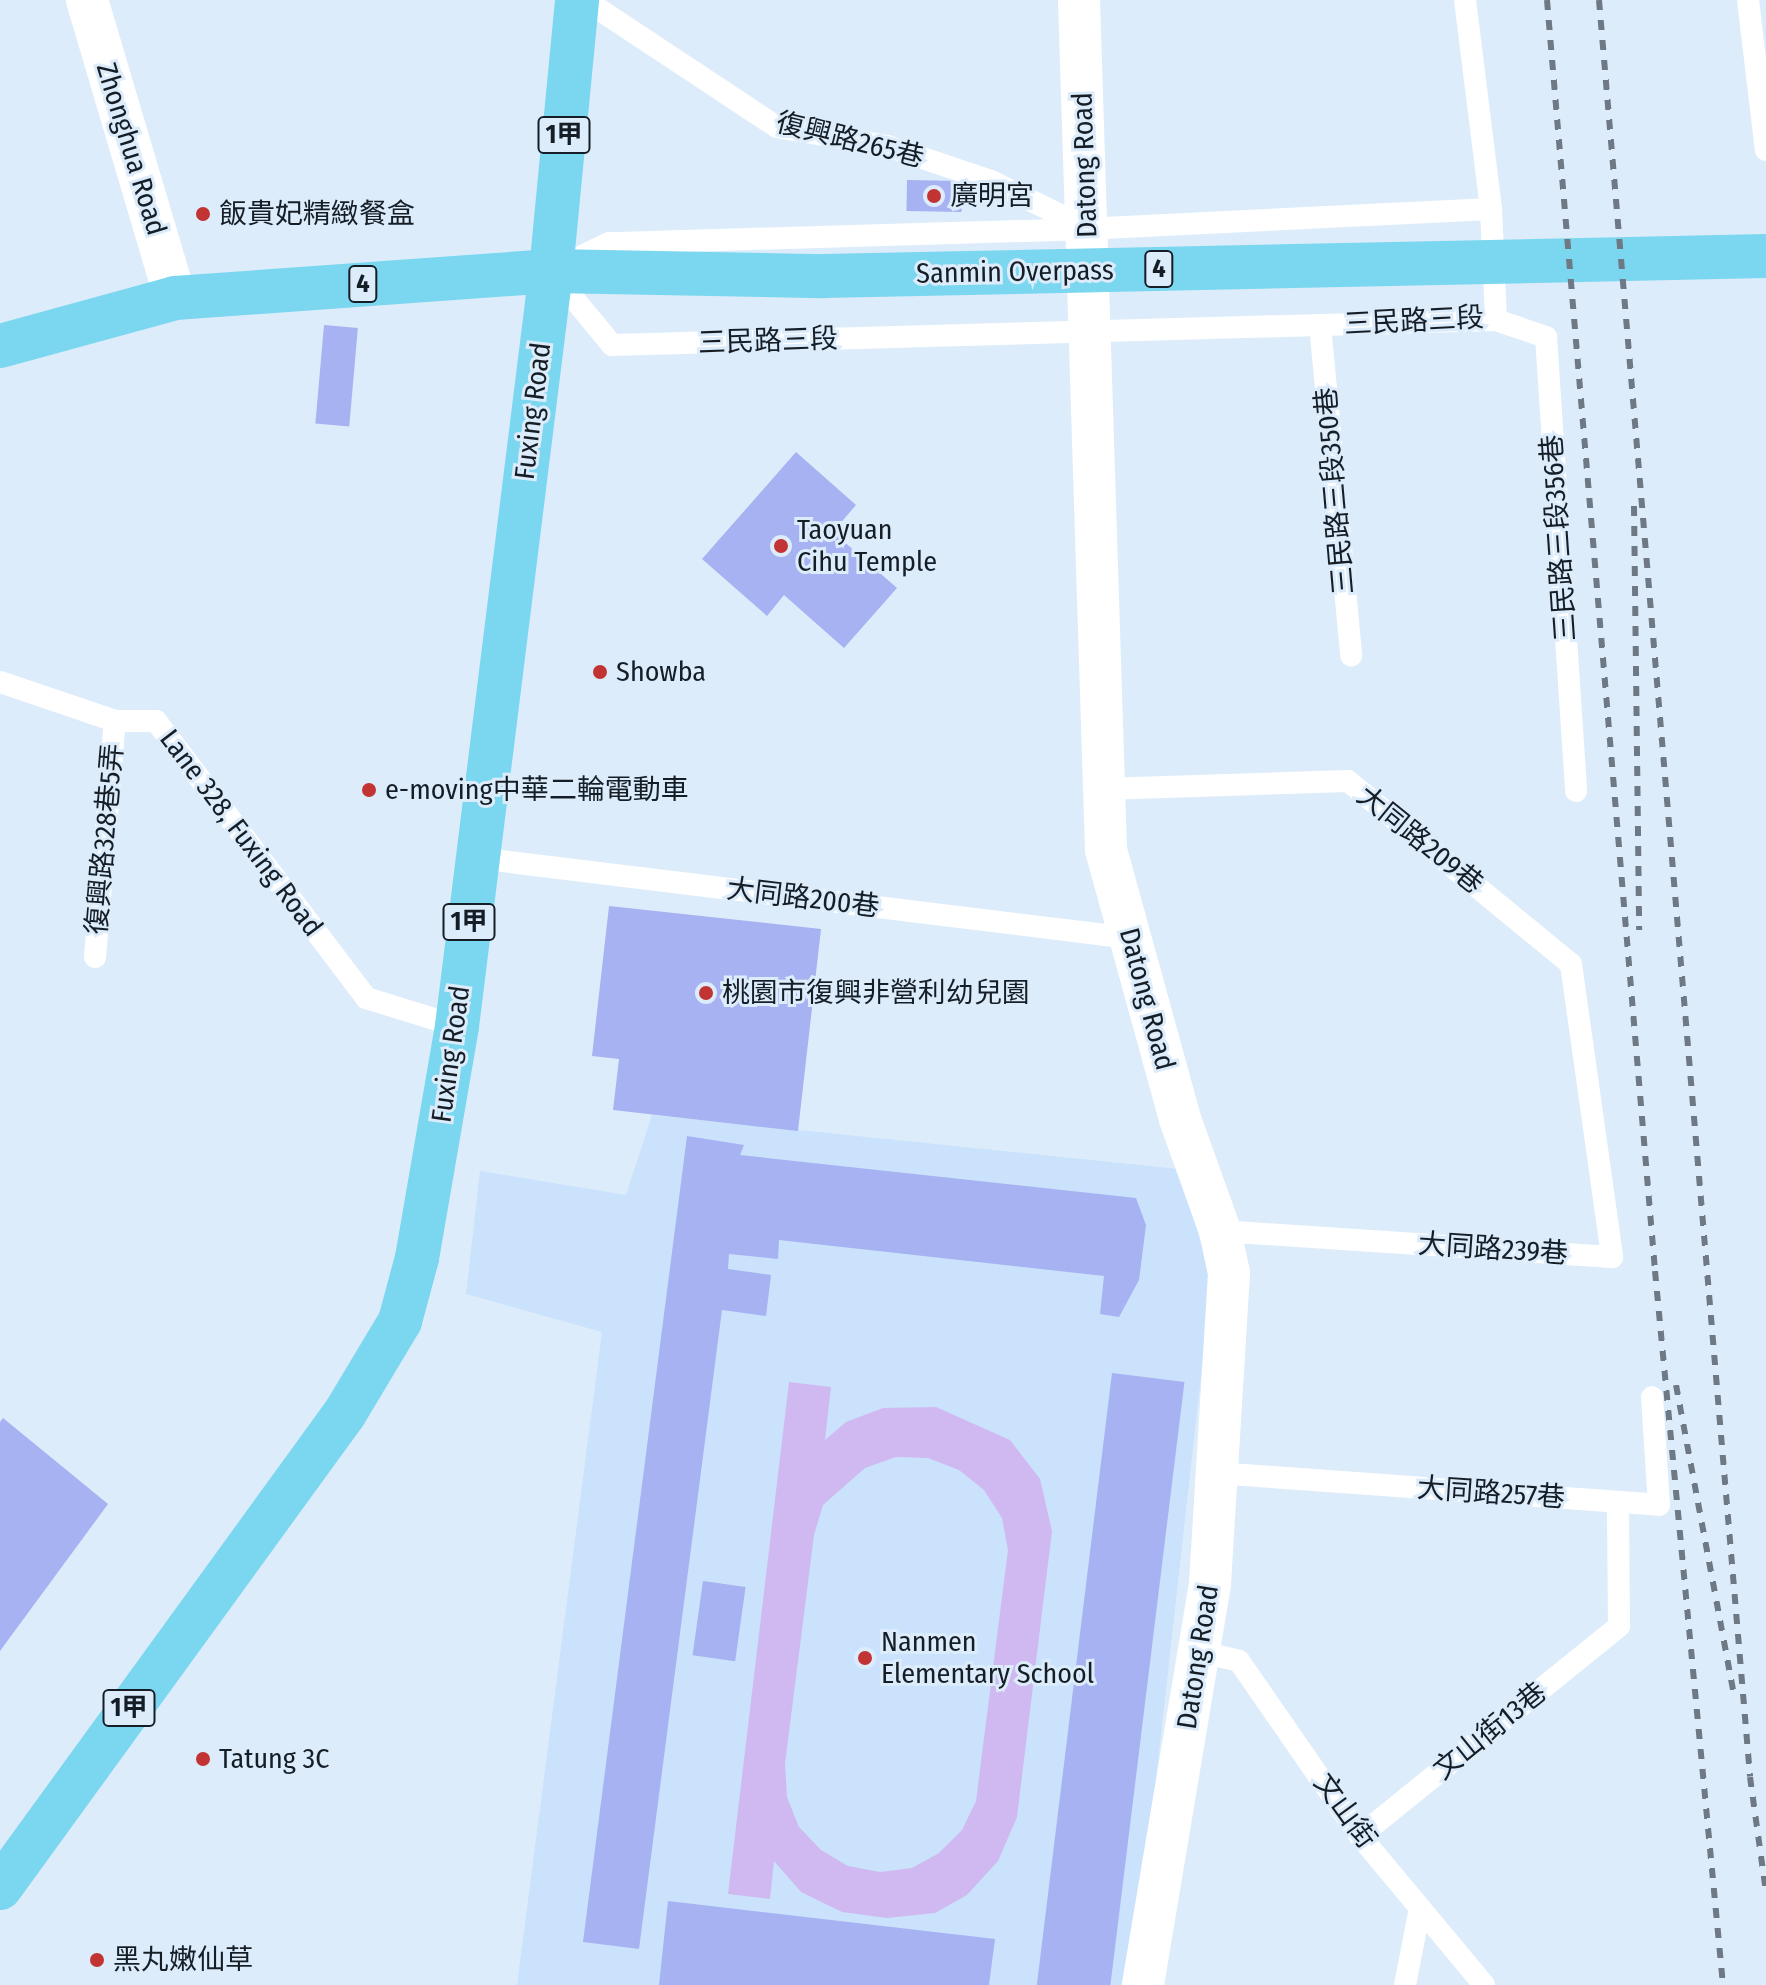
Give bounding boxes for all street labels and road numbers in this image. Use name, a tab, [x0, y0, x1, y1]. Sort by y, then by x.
street label: Zhonghua Road	[89, 59, 173, 239]
street label: Datong Road	[1066, 92, 1104, 238]
street label: 復興路265巷	[773, 105, 927, 175]
road number: 1甲	[536, 113, 592, 157]
road number: 4	[1143, 247, 1175, 291]
street label: Sanmin Overpass	[916, 253, 1114, 291]
road number: 4	[347, 262, 379, 306]
street label: 三民路三段	[1343, 301, 1485, 341]
street label: 三民路三段	[697, 322, 839, 360]
street label: Fuxing Road	[508, 341, 558, 481]
street label: 三民路三段350巷	[1309, 386, 1361, 596]
street label: 三民路三段356巷	[1535, 433, 1583, 643]
street label: Lane 328, Fuxing Road	[152, 723, 330, 943]
street label: 復興路328巷5弄	[80, 742, 130, 936]
street label: 大同路209巷	[1350, 779, 1490, 901]
street label: 大同路200巷	[725, 872, 881, 924]
road number: 1甲	[441, 900, 497, 944]
street label: Datong Road	[1112, 924, 1182, 1074]
street label: Fuxing Road	[425, 983, 477, 1125]
street label: 大同路239巷	[1417, 1227, 1569, 1271]
street label: 大同路257巷	[1416, 1471, 1566, 1515]
street label: Datong Road	[1170, 1582, 1226, 1732]
street label: 文山街13巷	[1427, 1675, 1553, 1787]
road number: 1甲	[101, 1686, 157, 1730]
street label: 文山街	[1307, 1767, 1383, 1855]

